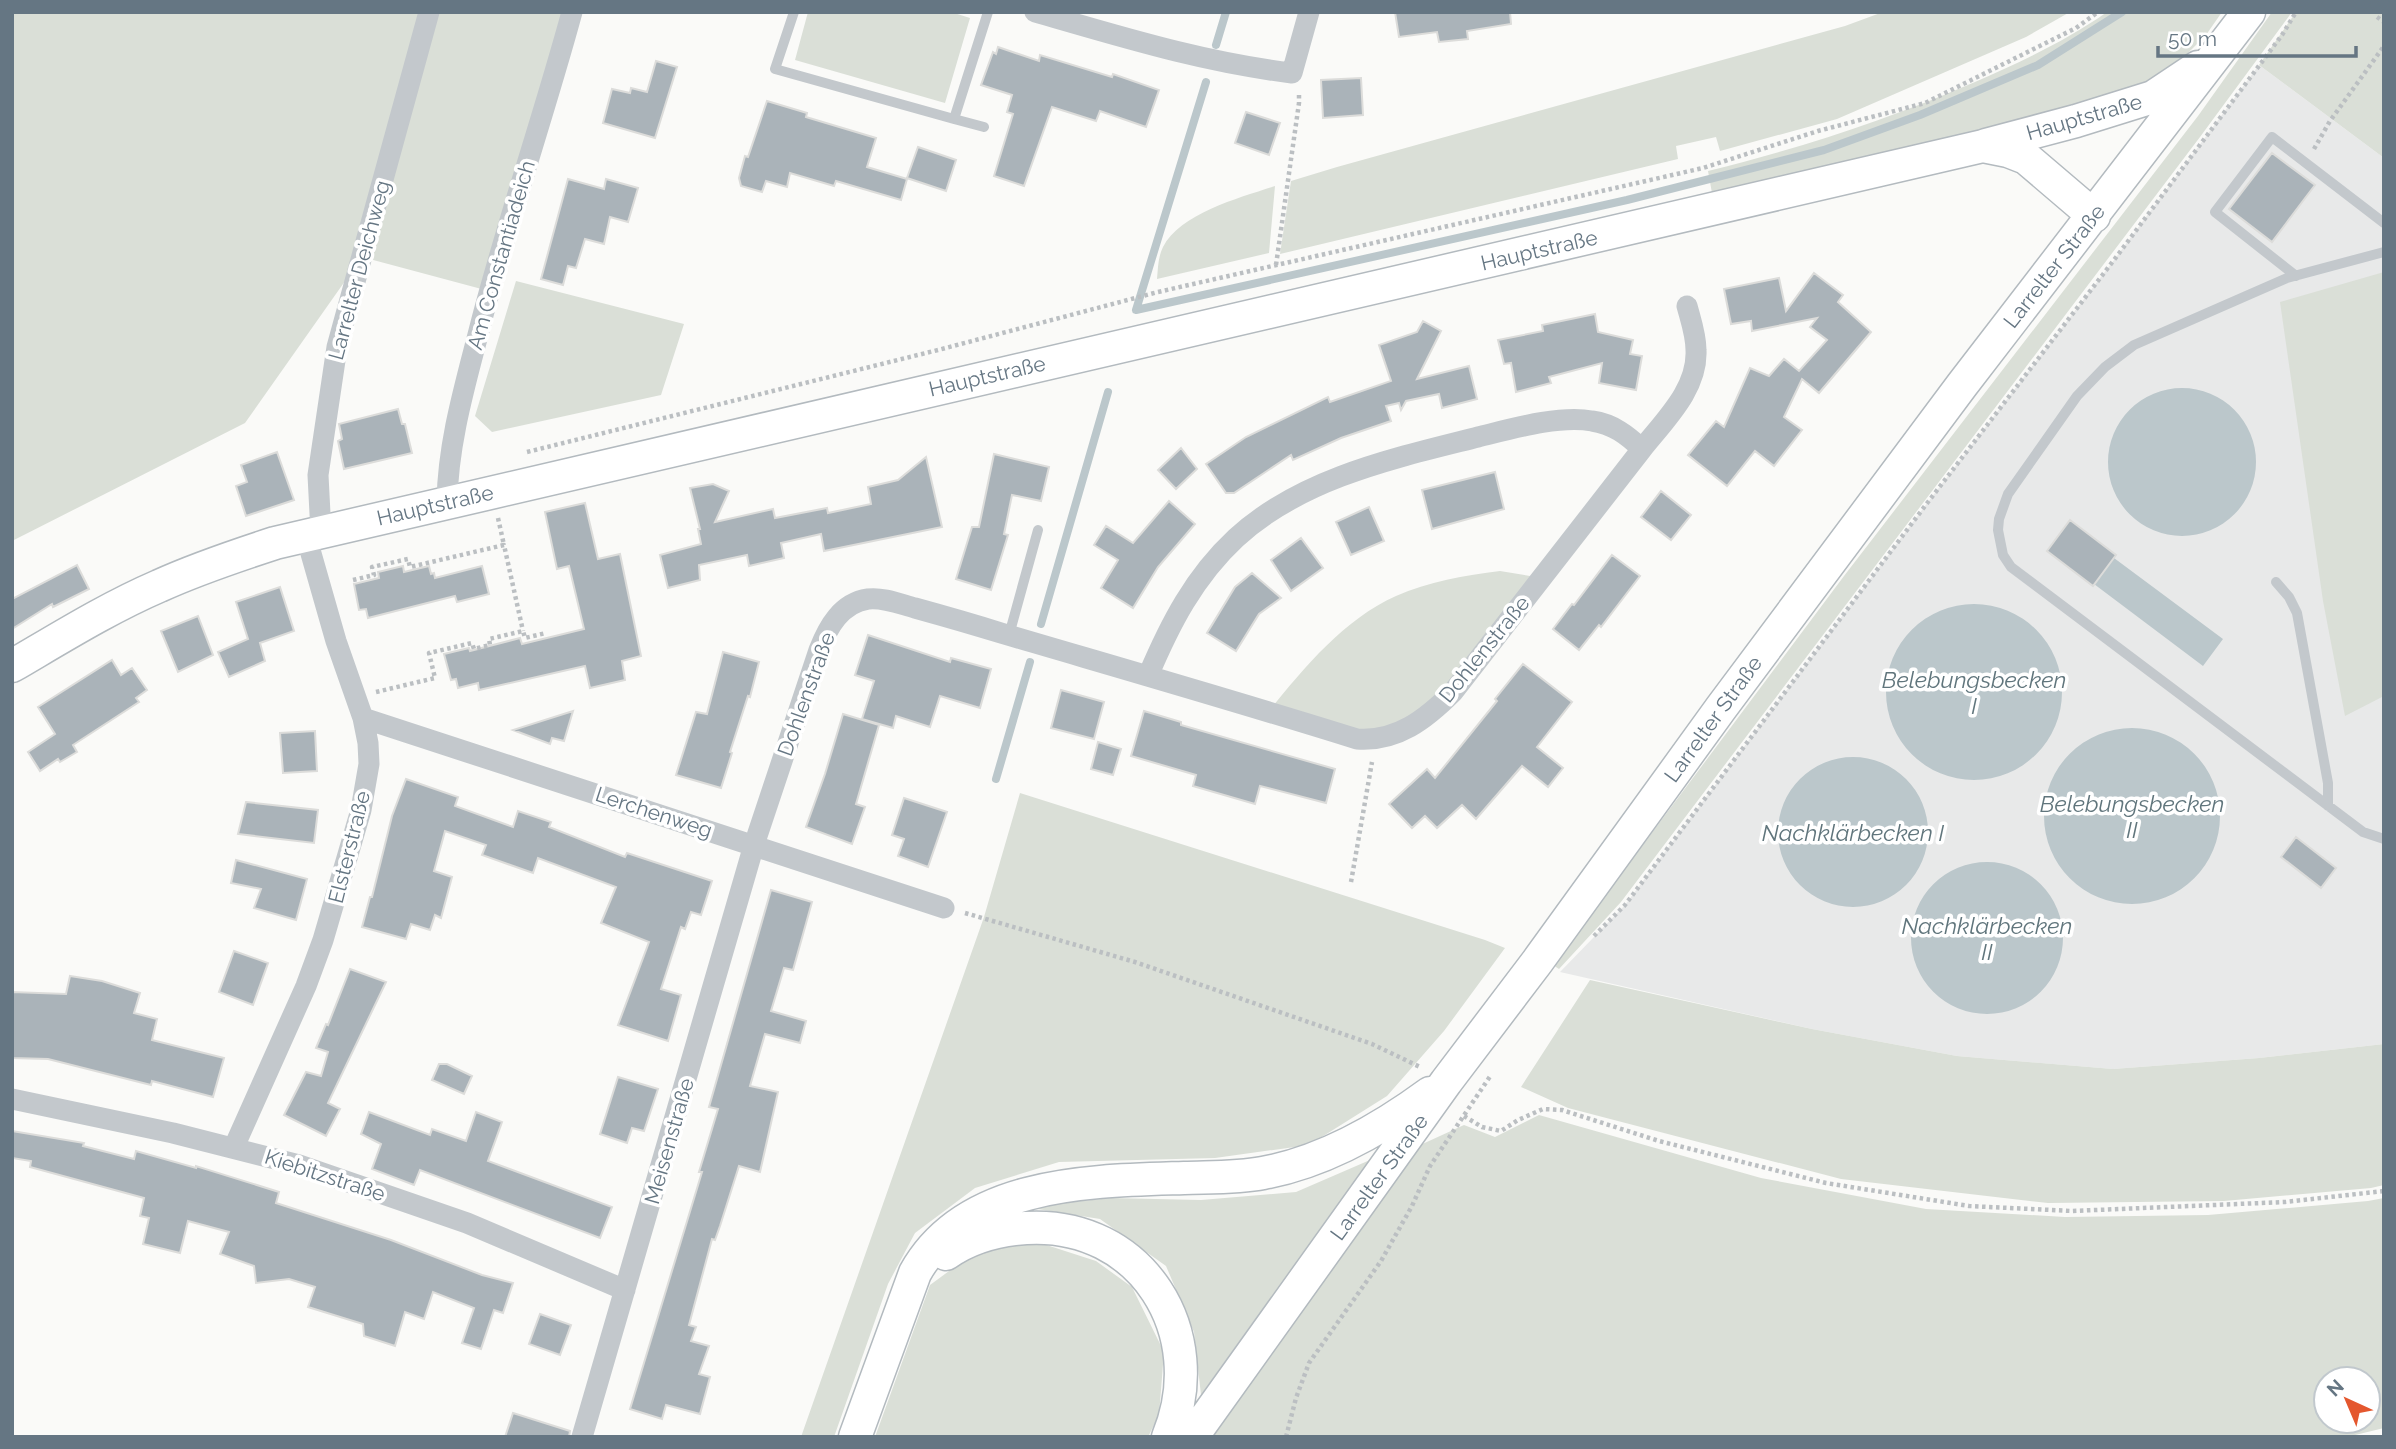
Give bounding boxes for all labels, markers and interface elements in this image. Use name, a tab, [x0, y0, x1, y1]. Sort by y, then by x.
scale bar	[2158, 14, 2356, 58]
text: 50 m	[2168, 26, 2217, 51]
street label: Hauptstraße	[2023, 89, 2145, 145]
street label: Am Constantiadeich	[462, 158, 540, 352]
street label: Larrelter Deichweg	[323, 177, 395, 363]
street label: Larrelter Straße	[1998, 199, 2110, 333]
street label: Hauptstraße	[1478, 224, 1600, 276]
street label: Hauptstraße	[926, 350, 1048, 402]
street label: Hauptstraße	[374, 479, 496, 531]
street label: Dohlenstraße	[1433, 591, 1535, 707]
street label: Dohlenstraße	[772, 629, 840, 759]
street label: Larrelter Straße	[1659, 651, 1767, 787]
water label: Belebungsbecken I	[1882, 666, 2066, 719]
street label: Lerchenweg	[592, 781, 716, 843]
street label: Elsterstraße	[323, 788, 375, 906]
water label: Belebungsbecken II	[2040, 790, 2224, 843]
water label: Nachklärbecken I	[1762, 819, 1945, 846]
water label: Nachklärbecken II	[1902, 912, 2072, 965]
street label: Meisenstraße	[639, 1075, 699, 1207]
street label: Larrelter Straße	[1325, 1109, 1433, 1245]
street label: Kiebitzstraße	[262, 1144, 388, 1206]
north arrow	[2312, 1365, 2382, 1435]
text: N	[2322, 1375, 2348, 1401]

